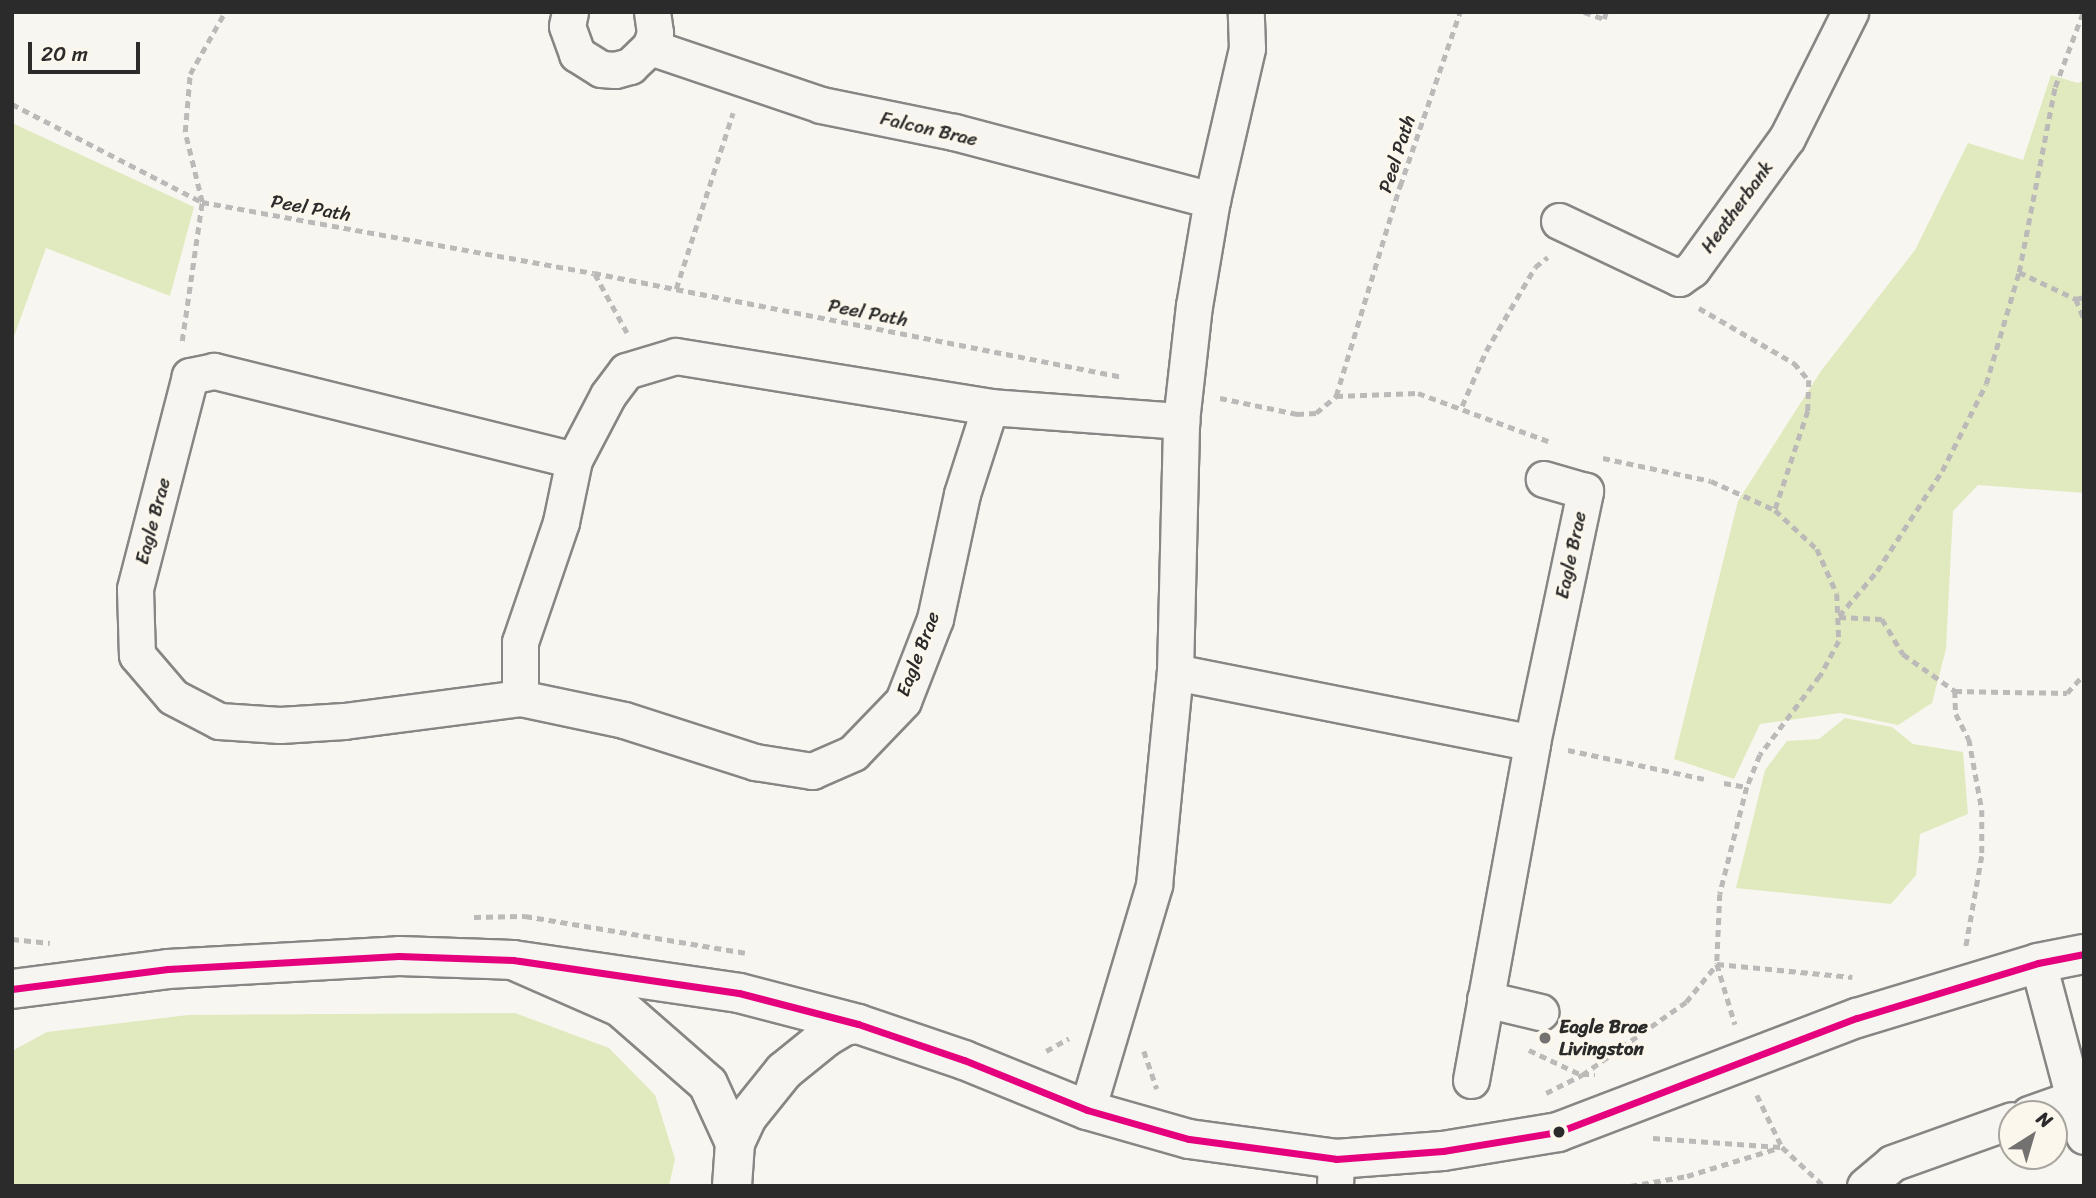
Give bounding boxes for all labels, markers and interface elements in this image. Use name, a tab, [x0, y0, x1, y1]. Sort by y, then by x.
scale bar	[32, 28, 144, 72]
text: 20 m	[41, 35, 88, 73]
street label: Falcon Brae	[878, 107, 980, 151]
street label: Peel Path	[1374, 112, 1420, 196]
street label: Heatherbank	[1696, 157, 1778, 257]
street label: Peel Path	[269, 190, 353, 226]
street label: Peel Path	[826, 294, 910, 332]
street label: Eagle Brae	[130, 475, 176, 567]
street label: Eagle Brae	[1551, 509, 1591, 601]
street label: Eagle Brae	[891, 608, 945, 700]
place label: Eagle Brae Livingston	[1559, 1016, 1648, 1060]
marker: Eagle Brae Livingston	[1537, 1030, 1553, 1046]
north arrow	[1998, 1100, 2068, 1170]
text: N	[2030, 1102, 2060, 1137]
unlabelled marker	[1552, 1125, 1566, 1139]

